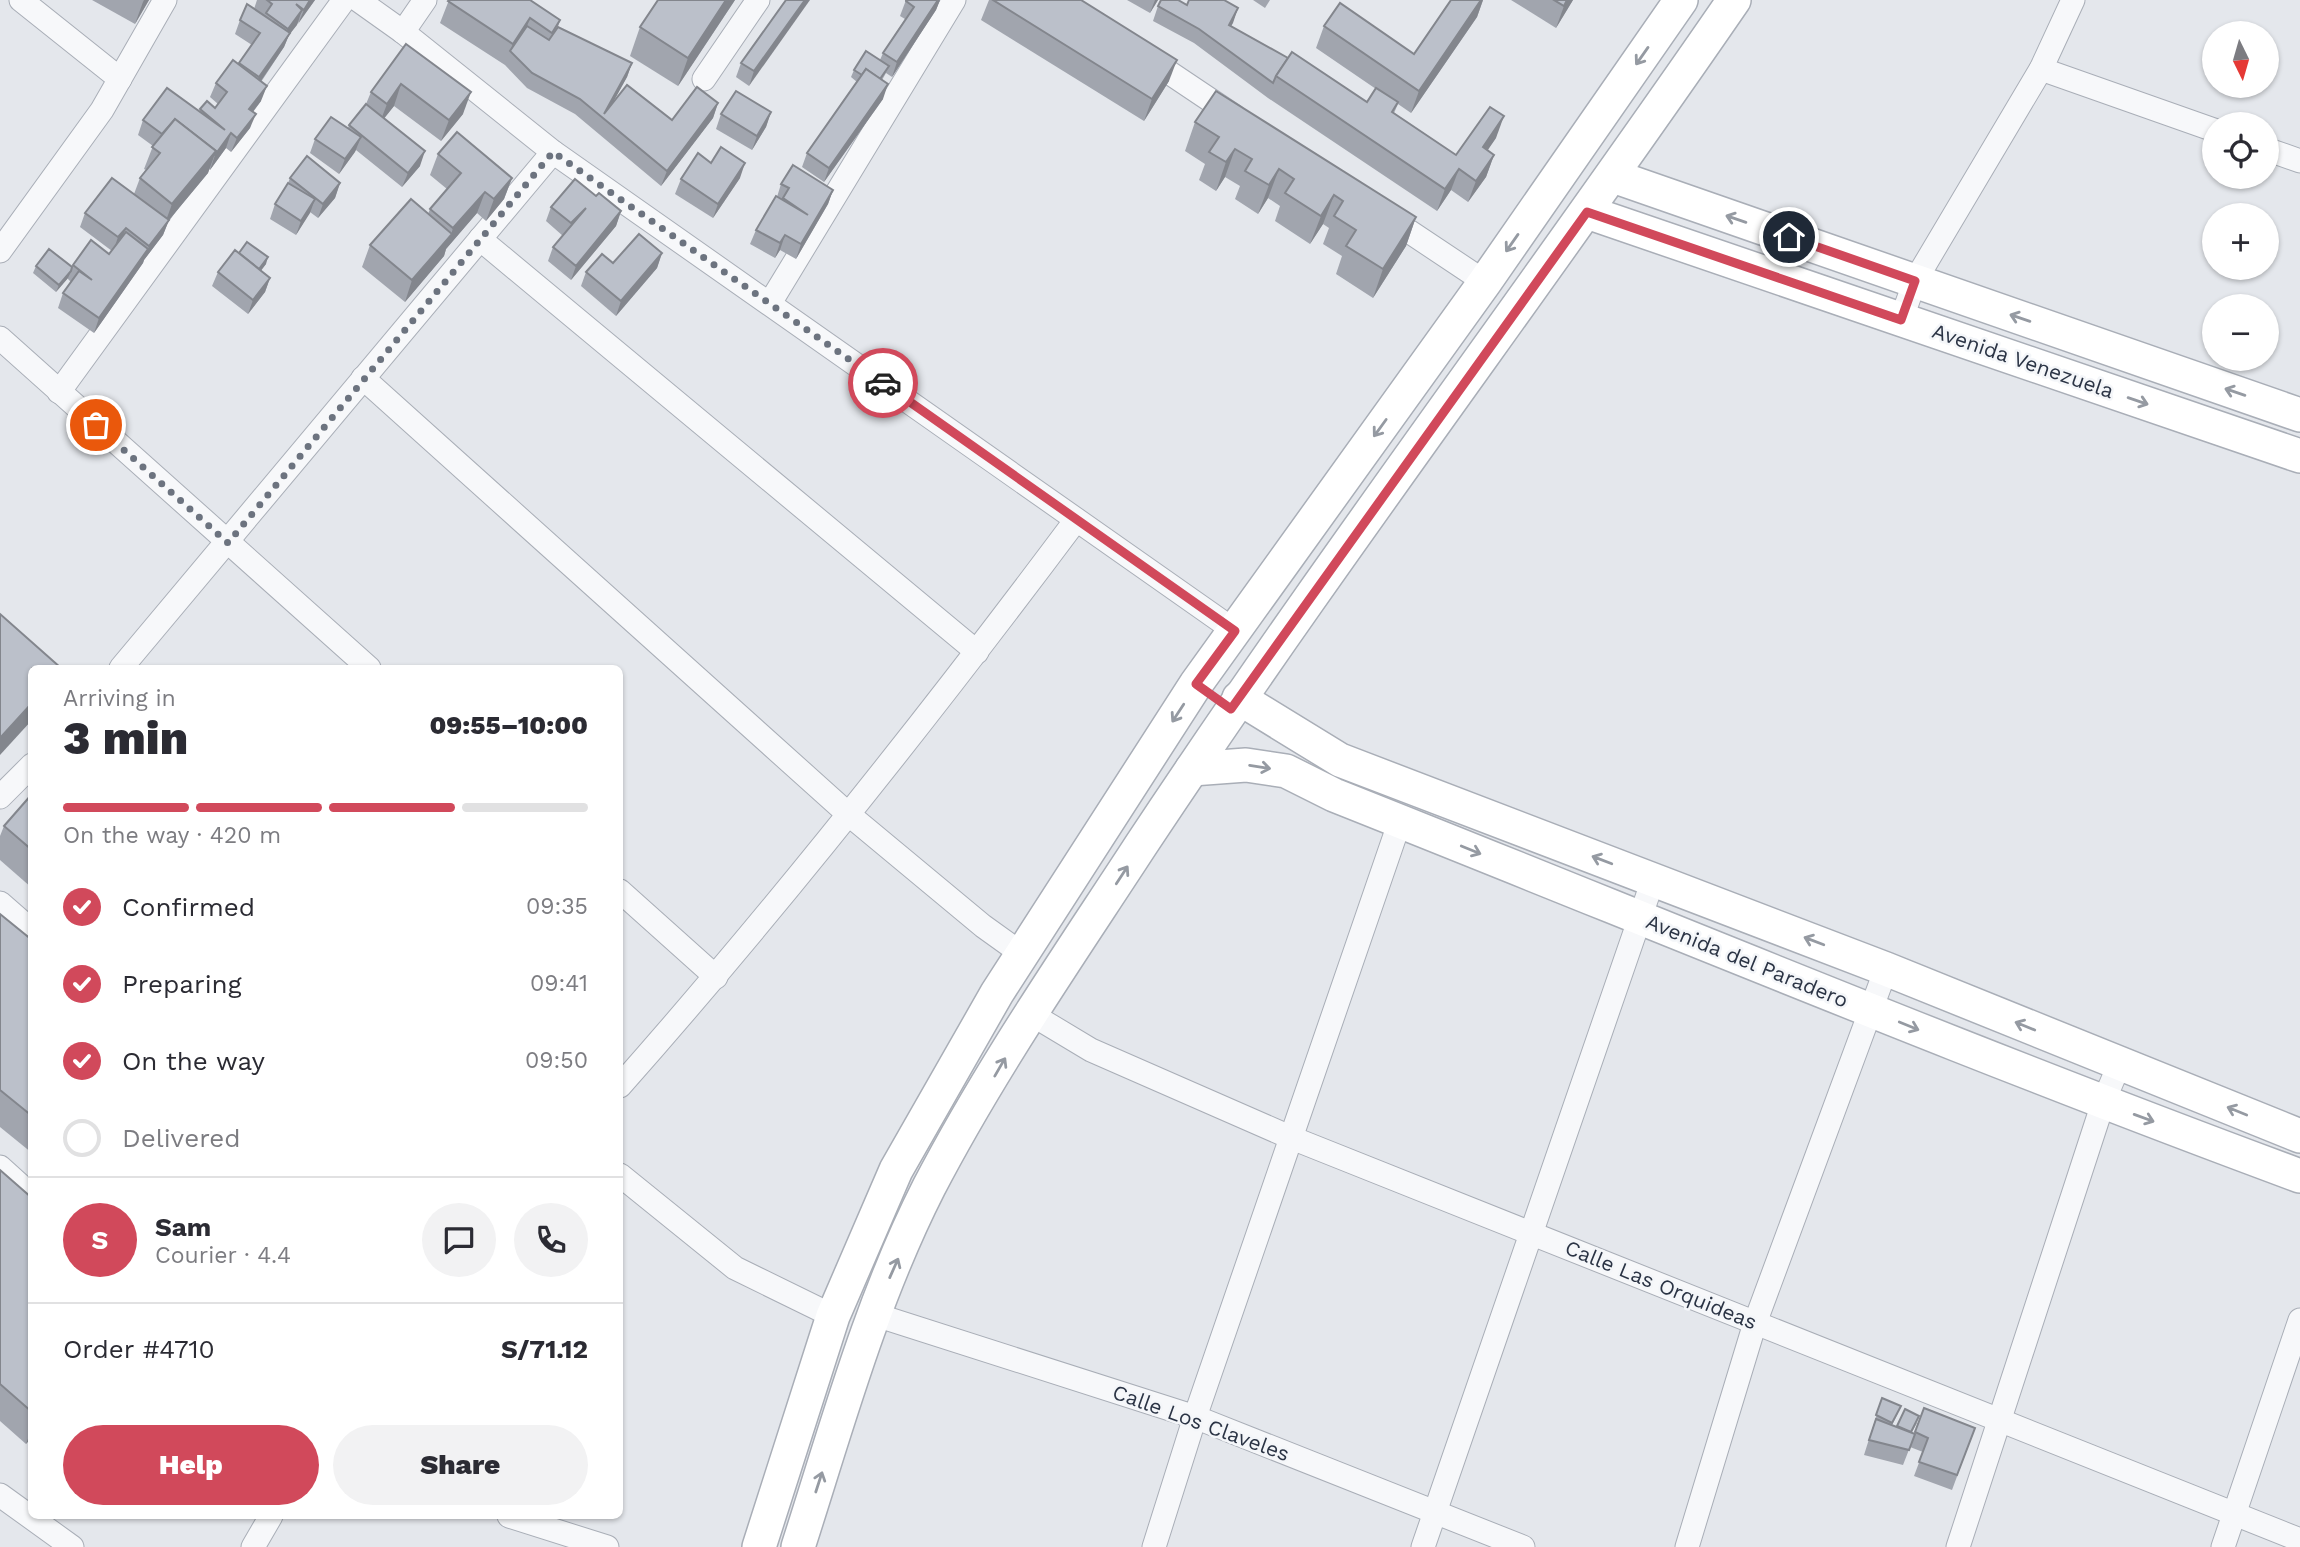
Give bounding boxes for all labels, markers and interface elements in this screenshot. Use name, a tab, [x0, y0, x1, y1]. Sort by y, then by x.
north arrow	[2202, 21, 2278, 98]
map controls	[2202, 21, 2279, 371]
one-way arrow	[1635, 46, 1649, 65]
button: locate	[2202, 112, 2279, 189]
button: +	[2202, 203, 2279, 280]
pin	[1759, 207, 1819, 267]
one-way arrow	[1726, 212, 1748, 224]
icon: home	[1770, 218, 1808, 256]
one-way arrow	[1505, 233, 1519, 252]
button: −	[2202, 294, 2279, 371]
one-way arrow	[2010, 311, 2032, 323]
street label: Avenida Venezuela	[1929, 318, 2117, 403]
courier	[848, 348, 918, 418]
icon: car	[864, 364, 902, 402]
one-way arrow	[2225, 385, 2247, 397]
pin	[66, 395, 126, 455]
one-way arrow	[2127, 396, 2149, 408]
icon: bag	[77, 406, 115, 444]
one-way arrow	[1373, 418, 1387, 437]
text: Arriving in	[63, 685, 176, 712]
one-way arrow	[1170, 703, 1184, 723]
text: 09:55–10:00	[429, 710, 588, 740]
text: 3 min	[63, 711, 188, 765]
one-way arrow	[1248, 761, 1271, 774]
text: On the way · 420 m	[63, 822, 281, 849]
one-way arrow	[1459, 844, 1481, 857]
one-way arrow	[1591, 853, 1613, 866]
one-way arrow	[1115, 866, 1129, 885]
icon: check	[63, 888, 101, 926]
text: Confirmed	[122, 892, 255, 922]
text: 09:35	[526, 893, 588, 920]
street label: Avenida del Paradero	[1643, 909, 1852, 1013]
one-way arrow	[1804, 934, 1826, 947]
icon: check	[63, 965, 101, 1003]
text: Preparing	[122, 969, 242, 999]
text: 09:41	[530, 970, 588, 997]
one-way arrow	[2015, 1019, 2037, 1032]
one-way arrow	[1898, 1021, 1919, 1034]
icon: check	[63, 1042, 101, 1080]
text: On the way	[122, 1046, 265, 1076]
text: 09:50	[525, 1047, 588, 1074]
one-way arrow	[993, 1057, 1007, 1077]
one-way arrow	[2226, 1103, 2248, 1116]
one-way arrow	[2132, 1113, 2154, 1125]
text: Delivered	[122, 1123, 241, 1153]
button: chat	[422, 1203, 496, 1277]
button: phone	[514, 1203, 588, 1277]
text: Sam	[155, 1212, 211, 1242]
text: S	[92, 1225, 108, 1255]
street label: Calle Las Orquideas	[1562, 1235, 1761, 1335]
text: Courier · 4.4	[155, 1242, 291, 1269]
one-way arrow	[888, 1257, 901, 1279]
text: Order #4710	[63, 1334, 215, 1364]
text: S/71.12	[501, 1334, 588, 1364]
street label: Calle Los Claveles	[1109, 1379, 1293, 1466]
button: Help	[63, 1425, 319, 1505]
button: Share	[333, 1425, 588, 1505]
one-way arrow	[813, 1471, 826, 1493]

